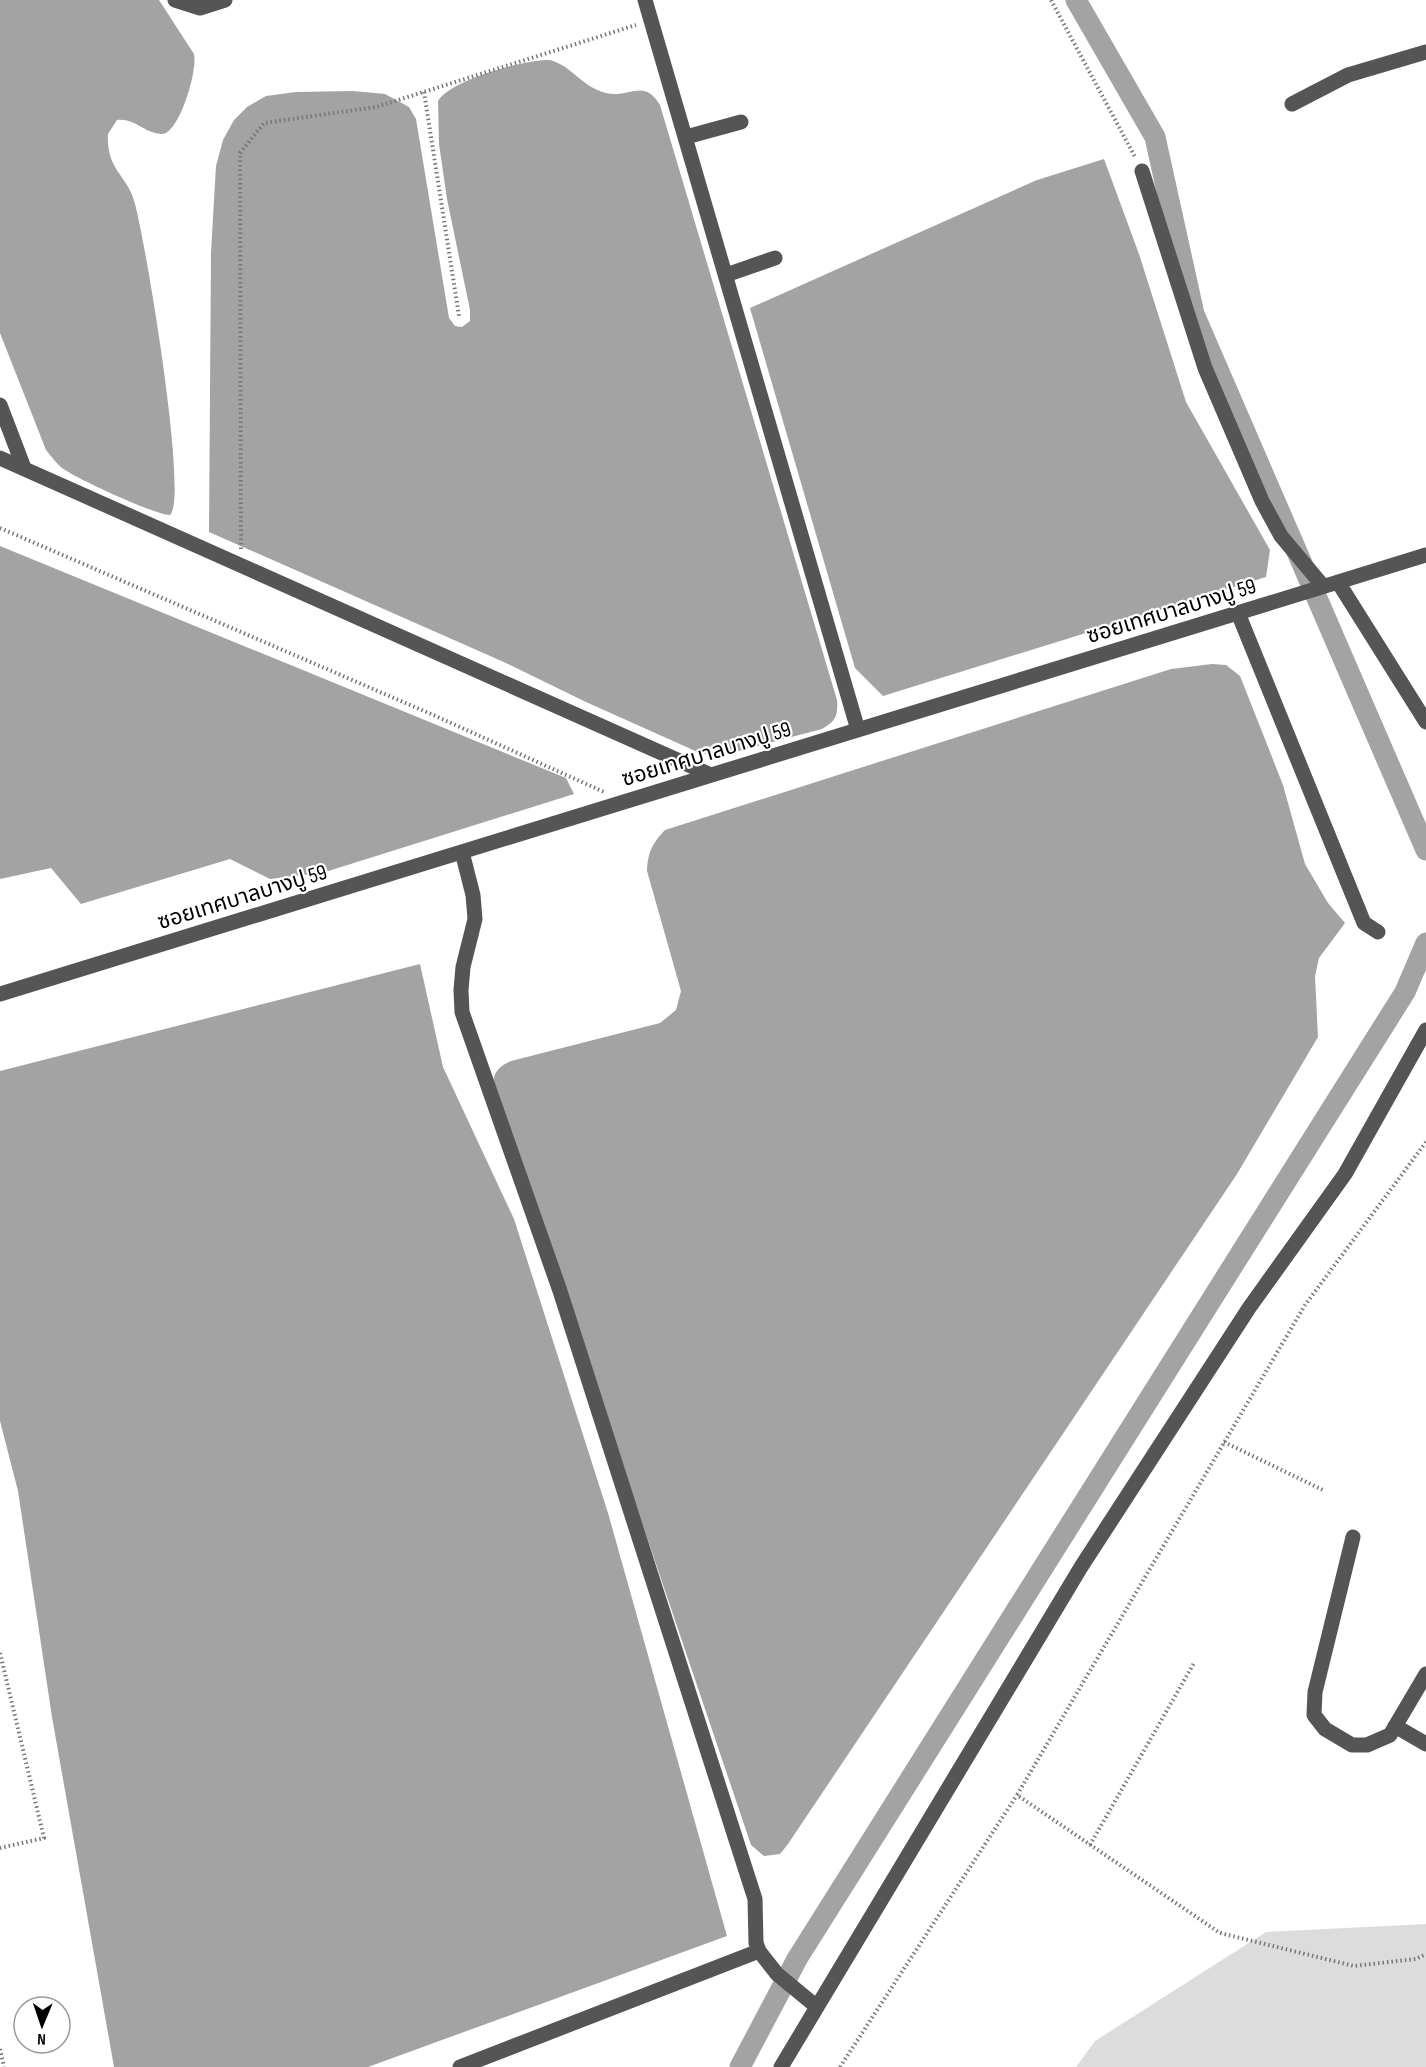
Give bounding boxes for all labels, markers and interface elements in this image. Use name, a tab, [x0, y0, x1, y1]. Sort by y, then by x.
street label: ซอยเทศบาลบางปู 59	[1083, 573, 1259, 650]
street label: ซอยเทศบาลบางปู 59	[618, 716, 794, 793]
street label: ซอยเทศบาลบางปู 59	[154, 859, 330, 936]
north arrow	[12, 1995, 72, 2055]
text: N	[37, 2029, 46, 2048]

